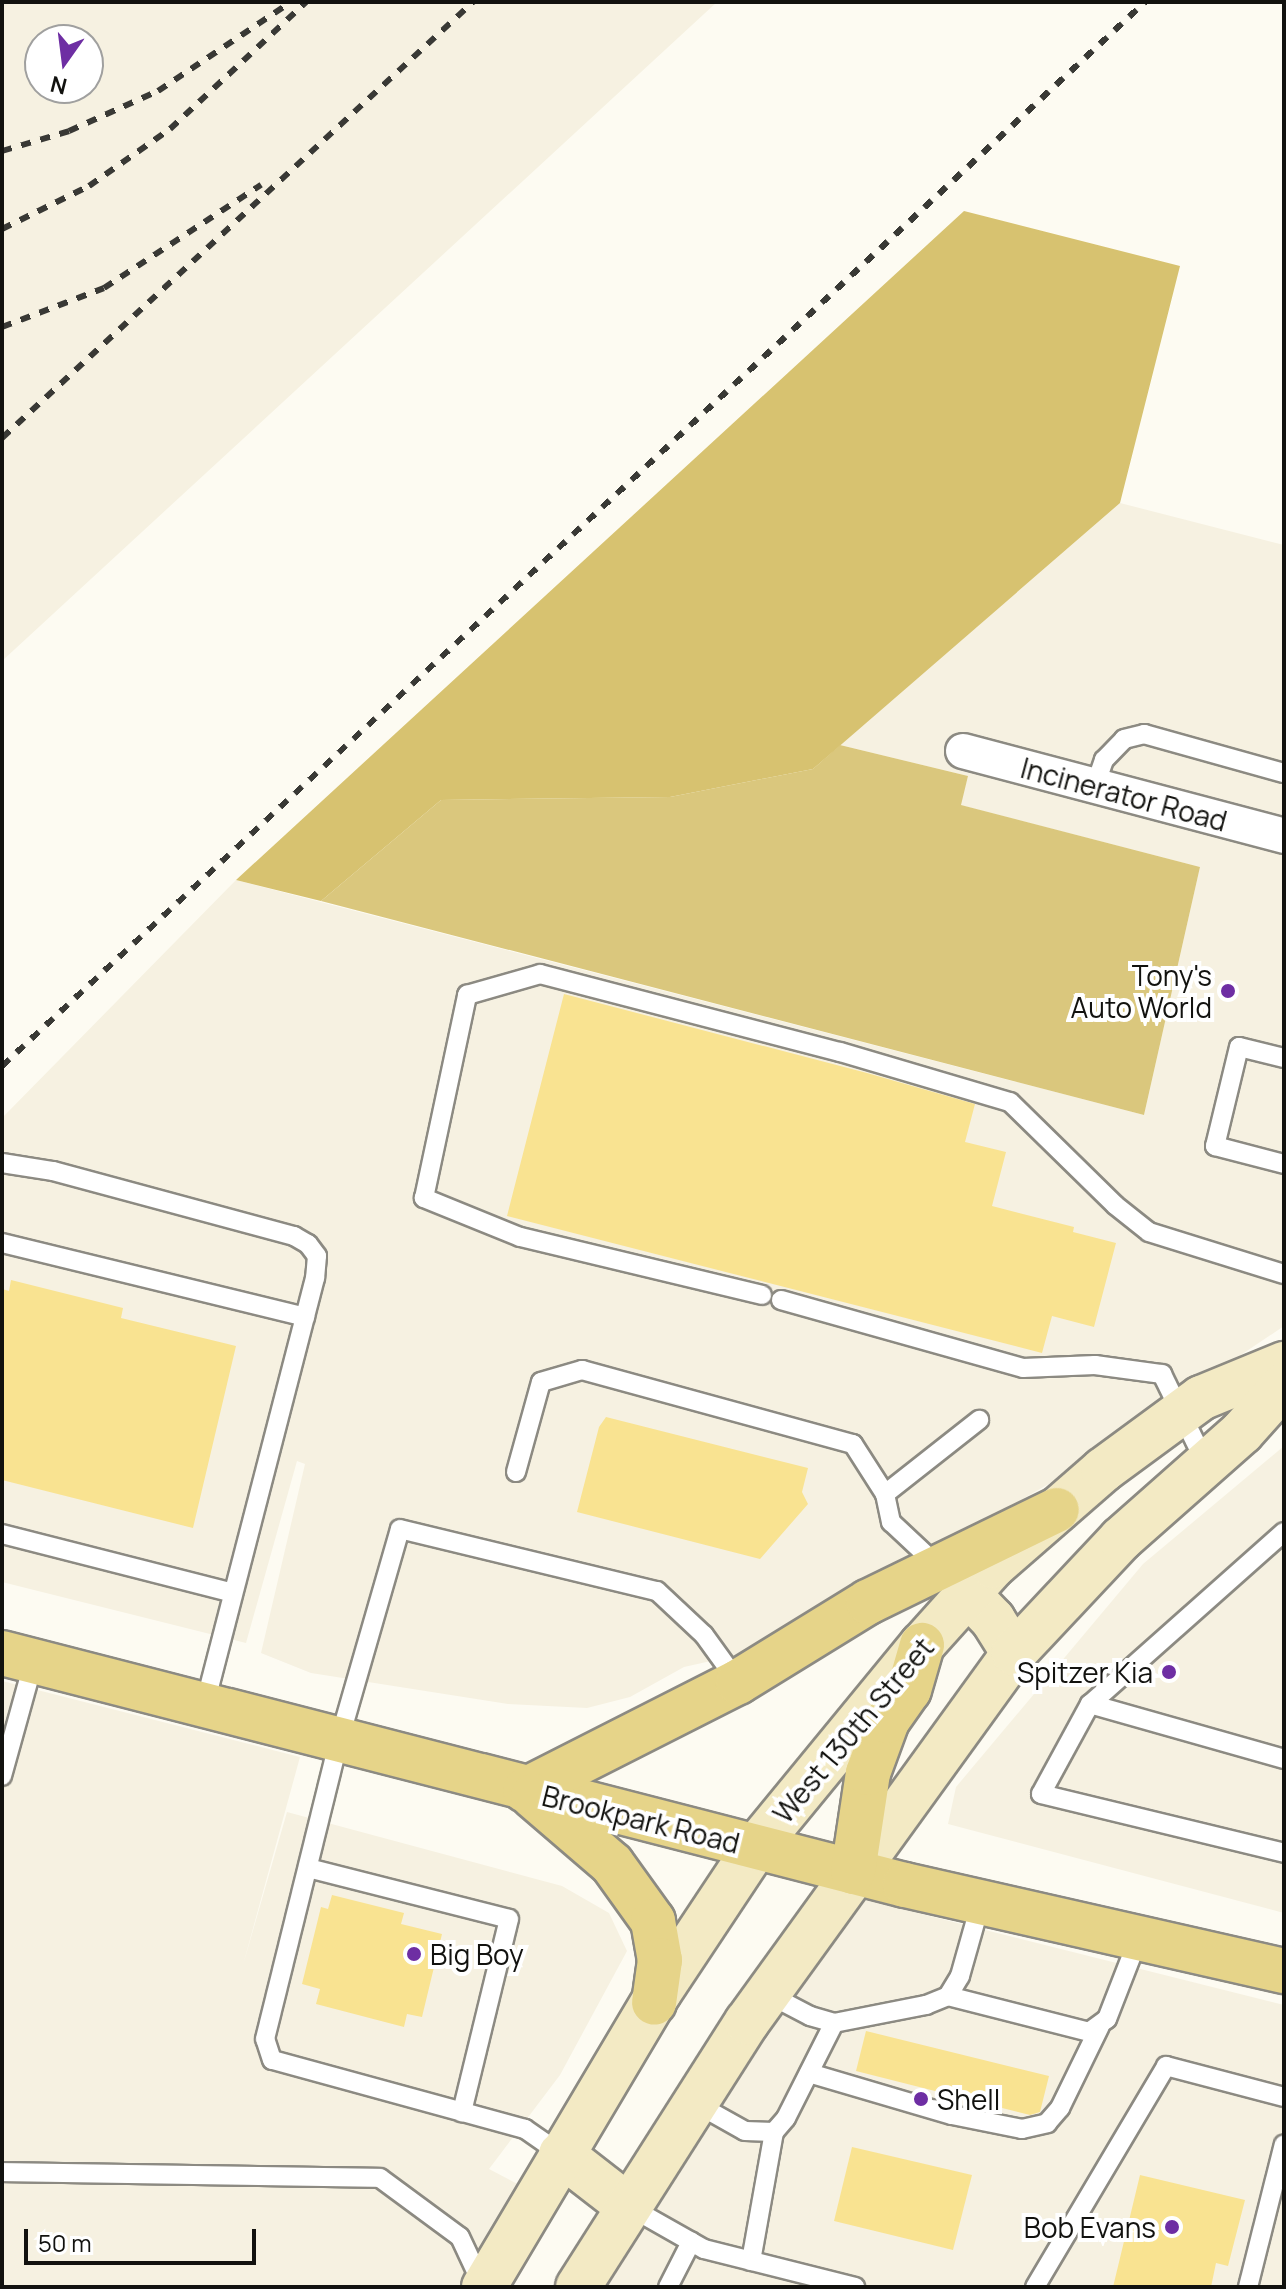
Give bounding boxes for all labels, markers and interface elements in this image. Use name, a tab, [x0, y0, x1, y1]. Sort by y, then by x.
north arrow	[24, 24, 104, 104]
text: N	[47, 69, 70, 102]
street label: Incinerator Road	[1017, 750, 1231, 838]
place label: Tony's Auto World	[1071, 958, 1212, 1024]
marker: Tony's Auto World	[1219, 982, 1237, 1000]
street label: West 130th Street	[766, 1631, 940, 1829]
place label: Spitzer Kia	[1017, 1655, 1153, 1689]
marker: Spitzer Kia	[1160, 1663, 1178, 1681]
street label: Brookpark Road	[539, 1778, 743, 1860]
place label: Big Boy	[430, 1937, 524, 1971]
marker: Big Boy	[405, 1945, 423, 1963]
place label: Shell	[937, 2082, 1000, 2116]
marker: Shell	[912, 2090, 930, 2108]
place label: Bob Evans	[1024, 2210, 1156, 2244]
scale bar	[28, 2213, 260, 2263]
marker: Bob Evans	[1163, 2218, 1181, 2236]
text: 50 m	[38, 2226, 92, 2259]

